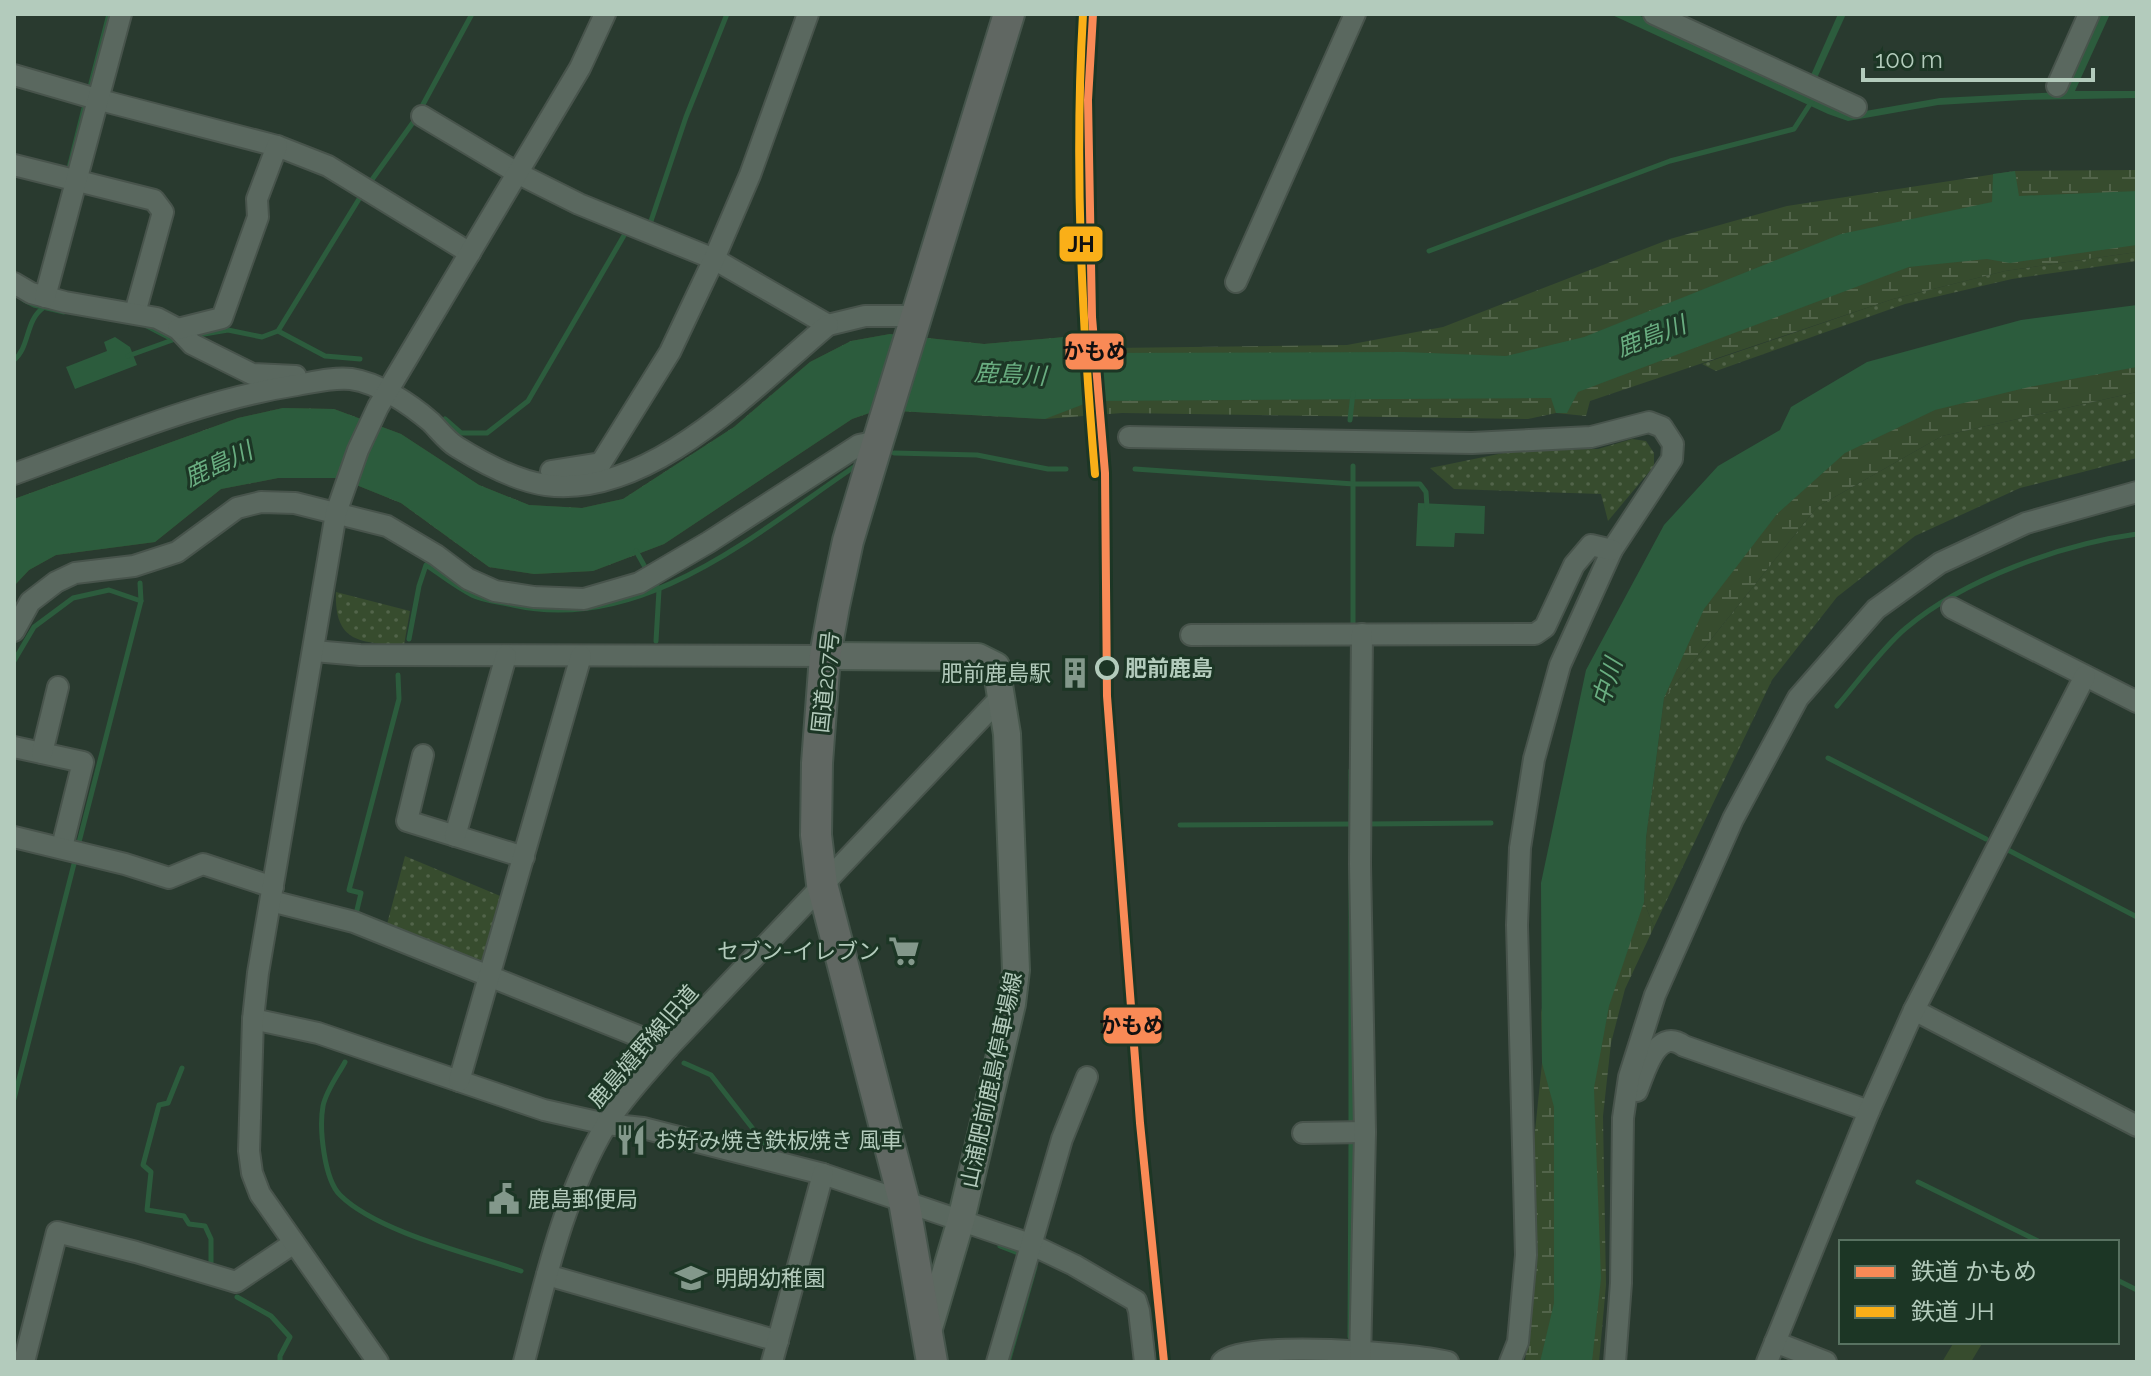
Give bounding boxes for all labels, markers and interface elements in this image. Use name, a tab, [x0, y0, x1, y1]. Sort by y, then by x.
scale bar	[1863, 32, 2093, 82]
text: 100 m	[1875, 45, 1943, 74]
line badge: JH	[1058, 225, 1104, 263]
text: JH	[1067, 231, 1095, 257]
water label: 鹿島川	[1612, 308, 1693, 362]
line badge: かもめ	[1064, 332, 1125, 371]
text: かもめ	[1062, 338, 1128, 364]
water label: 鹿島川	[973, 358, 1050, 391]
water label: 鹿島川	[179, 434, 259, 492]
street label: 国道207号	[807, 630, 843, 734]
water label: 中川	[1586, 652, 1629, 709]
place label: 肥前鹿島	[1125, 655, 1213, 681]
building icon: 肥前鹿島駅	[1058, 656, 1092, 690]
marker: 肥前鹿島	[1096, 657, 1118, 679]
place label: 肥前鹿島駅	[941, 660, 1051, 686]
supermarket icon: セブン-イレブン	[887, 934, 921, 968]
place label: セブン-イレブン	[717, 938, 880, 964]
street label: 山浦肥前鹿島停車場線	[955, 970, 1027, 1190]
street label: 鹿島嬉野線旧道	[583, 979, 703, 1113]
line badge: かもめ	[1102, 1006, 1163, 1045]
text: かもめ	[1099, 1012, 1165, 1038]
restaurant icon: お好み焼き鉄板焼き 風車	[614, 1123, 648, 1157]
place label: お好み焼き鉄板焼き 風車	[655, 1127, 903, 1153]
public building icon: 鹿島郵便局	[487, 1182, 521, 1216]
place label: 鹿島郵便局	[528, 1186, 638, 1212]
legend	[1839, 1240, 2119, 1344]
text: 鉄道 かもめ	[1911, 1257, 2037, 1286]
school or university icon: 明朗幼稚園	[674, 1261, 708, 1295]
place label: 明朗幼稚園	[715, 1265, 825, 1291]
text: 鉄道 JH	[1911, 1297, 1994, 1326]

